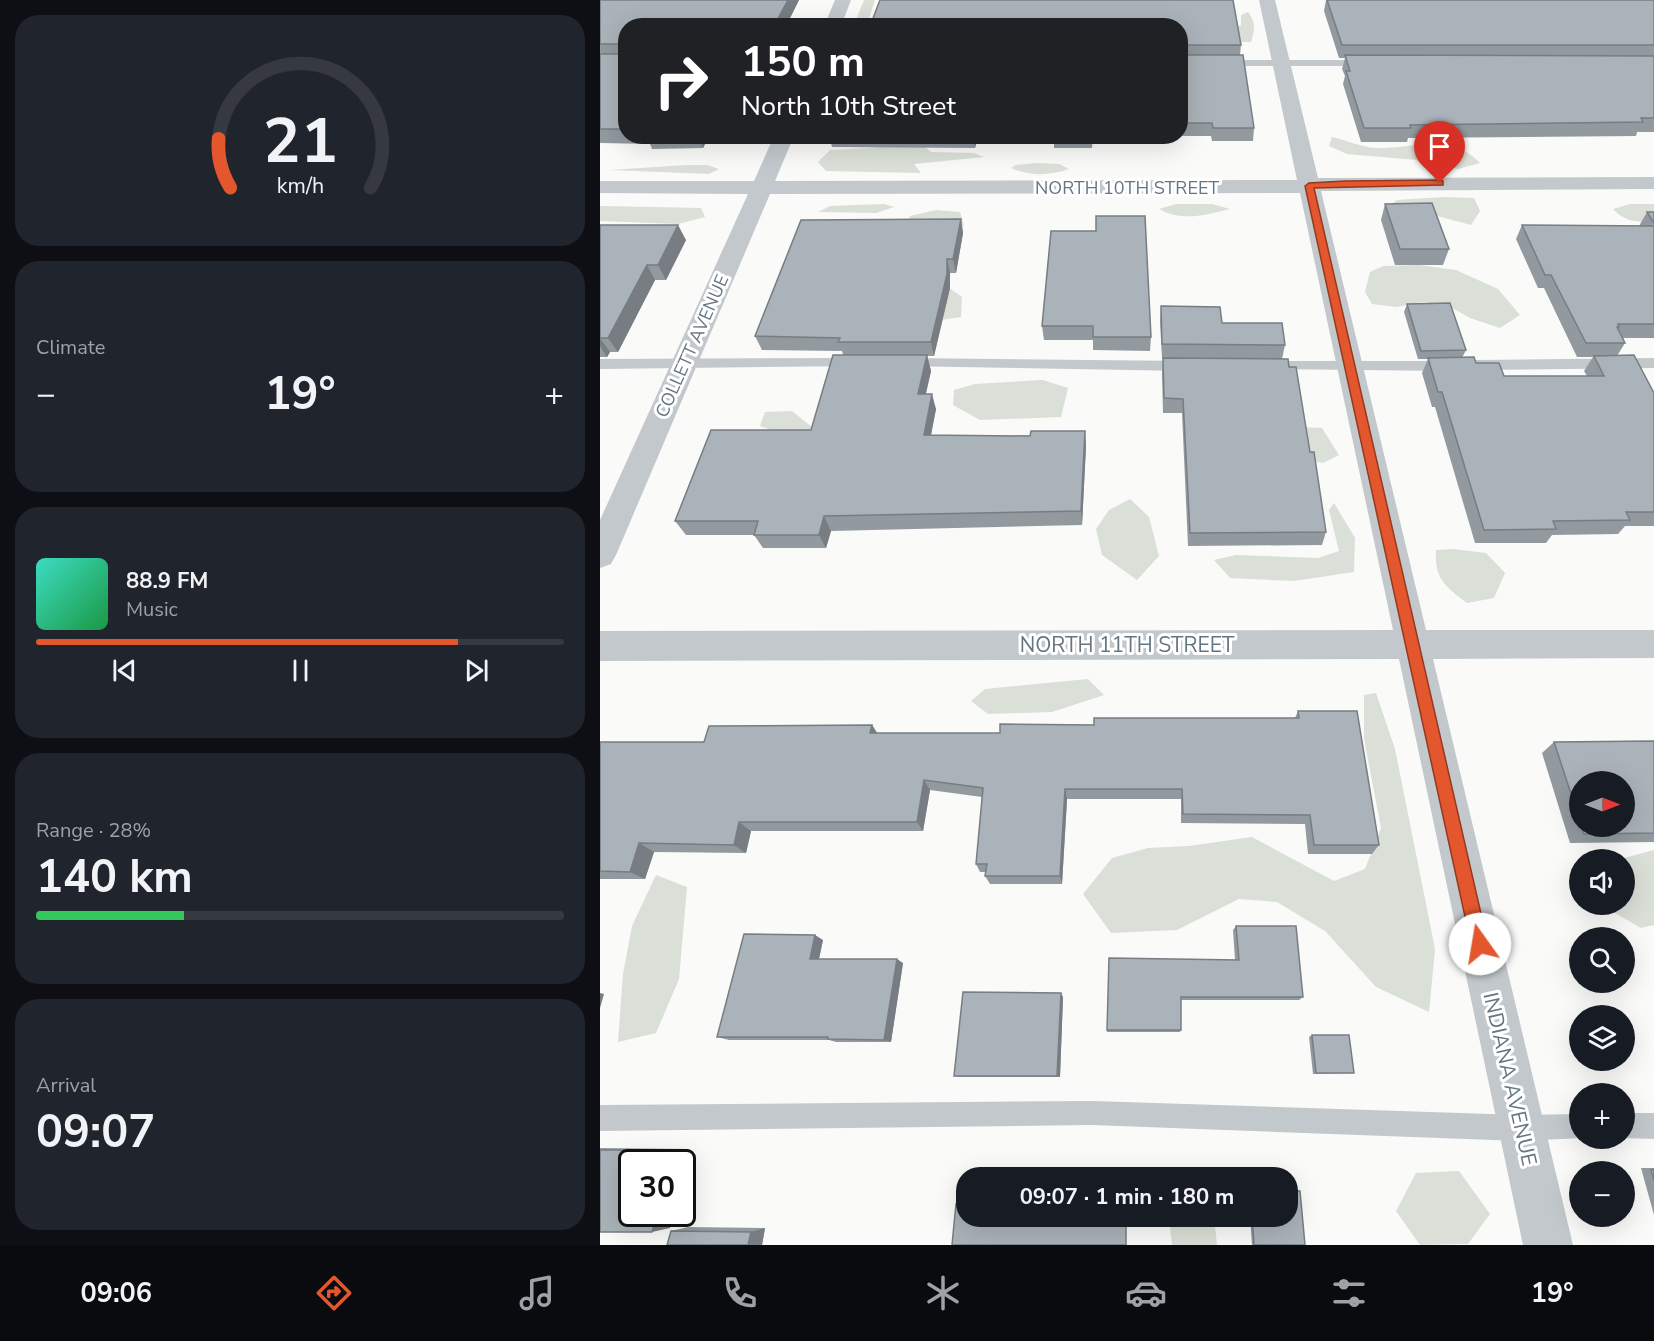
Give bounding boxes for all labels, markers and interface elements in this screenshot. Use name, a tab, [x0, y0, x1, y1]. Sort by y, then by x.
text: 150 m	[741, 34, 865, 91]
icon: right	[642, 42, 720, 120]
text: North 10th Street	[741, 88, 956, 125]
text: 21	[263, 99, 337, 184]
pin	[1414, 121, 1465, 183]
icon: arrive	[1423, 130, 1456, 163]
text: km/h	[276, 171, 324, 201]
street label: NORTH 10TH STREET	[1035, 176, 1219, 200]
street label: COLLETT AVENUE	[650, 271, 734, 421]
text: Climate	[36, 334, 105, 361]
text: 19°	[264, 364, 336, 425]
text: −	[36, 372, 56, 417]
text: +	[544, 372, 564, 417]
text: 88.9 FM	[126, 566, 208, 596]
text: Music	[126, 596, 178, 623]
street label: NORTH 11TH STREET	[1020, 631, 1235, 659]
icon: previous	[108, 654, 141, 687]
icon: pause	[284, 654, 317, 687]
icon: next	[460, 654, 493, 687]
north arrow	[1569, 771, 1635, 837]
map controls	[1569, 771, 1635, 1227]
text: Range · 28%	[36, 817, 151, 844]
text: 140 km	[36, 847, 193, 908]
button: sound	[1569, 849, 1635, 915]
position arrow	[1448, 912, 1512, 976]
button: search	[1569, 927, 1635, 993]
street label: INDIANA AVENUE	[1476, 989, 1544, 1169]
button: layers	[1569, 1005, 1635, 1071]
text: Arrival	[36, 1072, 96, 1099]
button: +	[1569, 1083, 1635, 1149]
text: 09:07	[36, 1102, 155, 1163]
speed limit sign: 30	[618, 1149, 696, 1227]
button: −	[1569, 1161, 1635, 1227]
text: 09:07 · 1 min · 180 m	[1020, 1182, 1234, 1212]
icon: directions	[313, 1272, 355, 1314]
icon: music	[516, 1272, 558, 1314]
icon: phone	[719, 1272, 761, 1314]
icon: climate	[922, 1272, 964, 1314]
icon: car	[1125, 1272, 1167, 1314]
icon: filters	[1328, 1272, 1370, 1314]
text: 09:06	[80, 1275, 152, 1312]
text: 19°	[1531, 1275, 1573, 1312]

